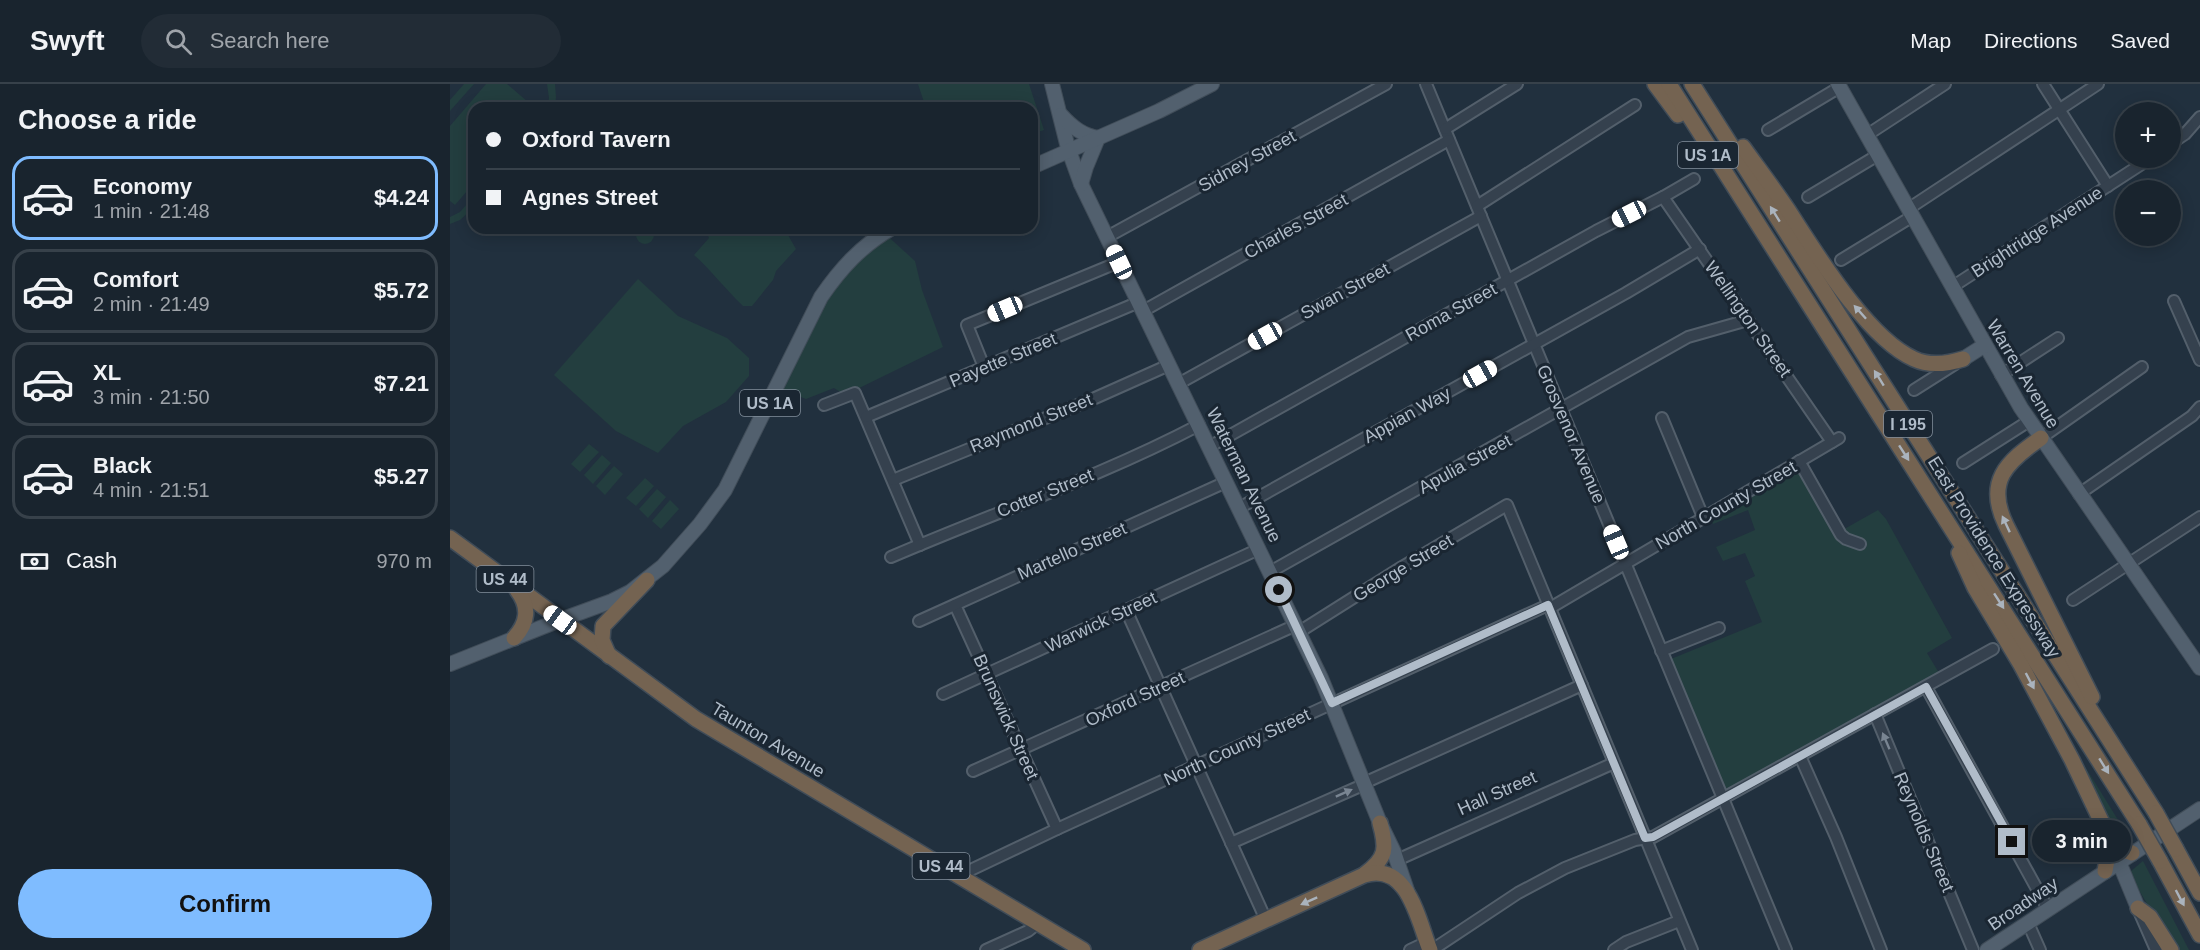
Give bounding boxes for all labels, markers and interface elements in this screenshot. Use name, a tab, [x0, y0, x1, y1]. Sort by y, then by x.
search box	[141, 14, 561, 68]
text: Swyft	[30, 25, 105, 56]
icon: search	[162, 25, 195, 58]
text: Search here	[210, 28, 330, 53]
text: Map	[1910, 29, 1951, 52]
text: Directions	[1984, 29, 2077, 52]
text: Saved	[2110, 29, 2170, 52]
map controls	[2115, 102, 2181, 246]
button: +	[2115, 102, 2181, 168]
text: Choose a ride	[18, 105, 197, 135]
street label: Sidney Street	[1195, 126, 1299, 196]
text: Oxford Tavern	[522, 127, 671, 152]
road number: US 1A	[1678, 142, 1738, 168]
icon: car	[21, 171, 75, 225]
text: Economy	[93, 174, 192, 199]
button: −	[2115, 180, 2181, 246]
street label: Brightridge Avenue	[1968, 182, 2106, 282]
text: $4.24	[374, 185, 429, 210]
text: Agnes Street	[522, 185, 658, 210]
street label: Charles Street	[1241, 189, 1351, 263]
car	[1609, 198, 1649, 230]
text: 1 min · 21:48	[93, 200, 210, 222]
one-way arrow	[1769, 206, 1780, 222]
car	[1103, 242, 1135, 282]
street label: Wellington Street	[1701, 257, 1795, 381]
street label: Swan Street	[1297, 258, 1393, 324]
icon: car	[21, 264, 75, 318]
text: Comfort	[93, 267, 179, 292]
text: $5.72	[374, 278, 429, 303]
street label: Roma Street	[1402, 279, 1500, 345]
text: 2 min · 21:49	[93, 293, 210, 315]
car	[985, 294, 1025, 324]
one-way arrow	[1854, 305, 1867, 320]
street label: Warren Avenue	[1983, 316, 2063, 432]
car	[1245, 319, 1285, 353]
street label: Payette Street	[947, 329, 1059, 391]
icon: car	[21, 357, 75, 411]
car	[1460, 357, 1500, 391]
text: XL	[93, 360, 121, 385]
street label: Grosvenor Avenue	[1533, 362, 1609, 506]
one-way arrow	[1874, 370, 1885, 387]
text: $7.21	[374, 371, 429, 396]
street label: Appian Way	[1360, 383, 1454, 447]
text: 3 min · 21:50	[93, 386, 210, 408]
street label: Raymond Street	[967, 389, 1095, 457]
road number: US 1A	[740, 390, 800, 416]
street label: Waterman Avenue	[1203, 405, 1285, 545]
road number: I 195	[1884, 411, 1932, 437]
street label: Apulia Street	[1415, 430, 1515, 498]
one-way arrow	[1899, 445, 1910, 461]
icon: car	[21, 450, 75, 504]
text: Black	[93, 453, 152, 478]
street label: East Providence Expressway	[1924, 453, 2064, 661]
street label: North County Street	[1652, 457, 1800, 553]
text: $5.27	[374, 464, 429, 489]
street label: Cotter Street	[994, 465, 1096, 521]
text: 4 min · 21:51	[93, 479, 210, 501]
one-way arrow	[2001, 515, 2010, 532]
street label: Martello Street	[1014, 518, 1130, 584]
car	[1601, 522, 1631, 562]
street label: George Street	[1349, 530, 1457, 606]
icon: cash	[18, 545, 51, 578]
text: Cash	[66, 548, 117, 573]
text: 970 m	[376, 550, 432, 572]
road number: US 44	[476, 566, 534, 592]
route start	[1265, 576, 1292, 603]
street label: Warwick Street	[1042, 588, 1160, 656]
one-way arrow	[1993, 593, 2005, 609]
car	[540, 602, 580, 638]
street label: Brunswick Street	[969, 651, 1043, 783]
street label: Oxford Street	[1082, 667, 1188, 731]
one-way arrow	[2025, 672, 2034, 689]
street label: Taunton Avenue	[708, 698, 828, 782]
street label: North County Street	[1161, 704, 1313, 790]
one-way arrow	[1881, 732, 1890, 750]
one-way arrow	[2098, 758, 2109, 774]
street label: Hall Street	[1455, 767, 1539, 819]
street label: Reynolds Street	[1890, 769, 1958, 895]
one-way arrow	[1336, 788, 1353, 797]
callout: 3 min	[2033, 821, 2132, 863]
route end	[1998, 828, 2025, 855]
text: 3 min	[2055, 830, 2108, 852]
road number: US 44	[912, 853, 970, 879]
button: Confirm	[18, 869, 432, 938]
street label: Broadway	[1984, 873, 2062, 935]
one-way arrow	[2175, 890, 2185, 907]
one-way arrow	[1300, 896, 1317, 905]

